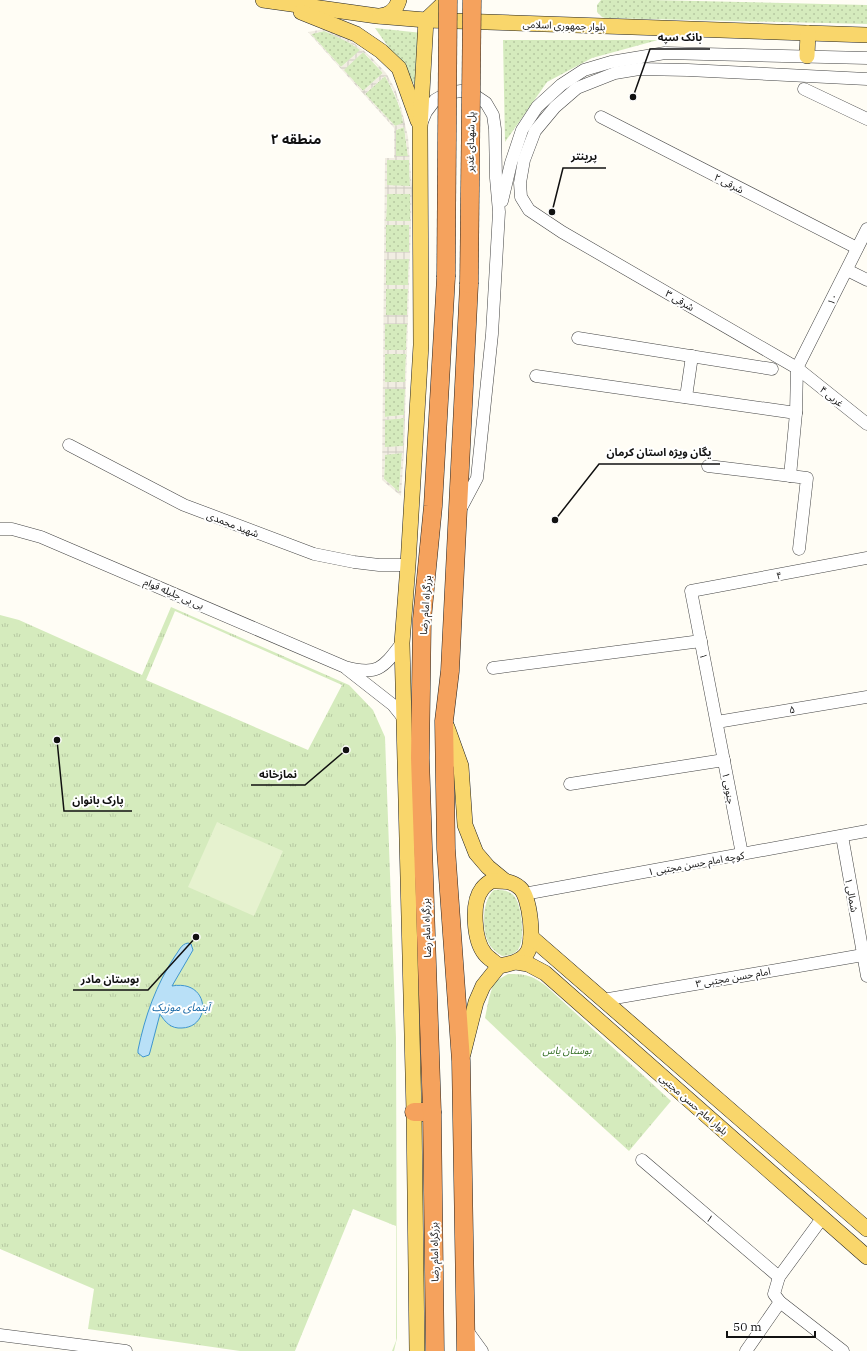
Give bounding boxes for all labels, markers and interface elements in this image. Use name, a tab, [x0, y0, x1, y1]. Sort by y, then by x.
street label: بلوار جمهوری اسلامی	[522, 18, 606, 33]
callout: بانک سپه	[650, 26, 710, 49]
text: بانک سپه	[658, 30, 702, 45]
street label: پل شهدای غدیر	[463, 112, 478, 173]
district label: منطقه ۲	[271, 130, 321, 148]
callout: پرینتر	[563, 145, 606, 168]
text: پرینتر	[570, 149, 597, 164]
street label: ۲ شرقی	[712, 171, 746, 196]
street label: ۳ شرقی	[663, 287, 697, 314]
street label: ۱۰	[824, 291, 841, 307]
street label: ۴ غربی	[817, 383, 846, 410]
callout: یگان ویژه استان کرمان	[599, 441, 720, 464]
text: یگان ویژه استان کرمان	[606, 445, 712, 459]
street label: شهید محمدی	[205, 509, 261, 540]
street label: ۴	[775, 569, 783, 582]
street label: بی بی جلیله قوام	[141, 575, 206, 614]
street label: بزرگراه امام رضا	[417, 575, 436, 635]
street label: ۱‍	[697, 652, 710, 660]
street label: ۵	[788, 703, 796, 716]
callout: نمازخانه	[251, 762, 305, 785]
text: نمازخانه	[259, 767, 297, 781]
street label: ۱ جنوبی	[719, 771, 738, 805]
callout: پارک بانوان	[64, 788, 132, 811]
text: پارک بانوان	[72, 793, 124, 808]
street label: کوچه امام حسن مجتبی ۱	[647, 848, 747, 880]
street label: ۱ شمالی	[842, 877, 861, 913]
street label: بزرگراه امام رضا	[419, 898, 436, 958]
street label: امام حسن مجتبی ۳	[695, 965, 772, 992]
callout: بوستان مادر	[73, 967, 148, 990]
text: بوستان مادر	[80, 972, 139, 986]
water label: آبنمای موزیک	[152, 1000, 213, 1014]
park label: بوستان یاس	[543, 1044, 592, 1057]
street label: بلوار امام حسن مجتبی	[655, 1071, 731, 1139]
street label: ۱	[703, 1212, 716, 1225]
street label: بزرگراه امام رضا	[427, 1222, 444, 1282]
scale bar	[727, 1313, 815, 1339]
text: 50 m	[733, 1319, 762, 1334]

